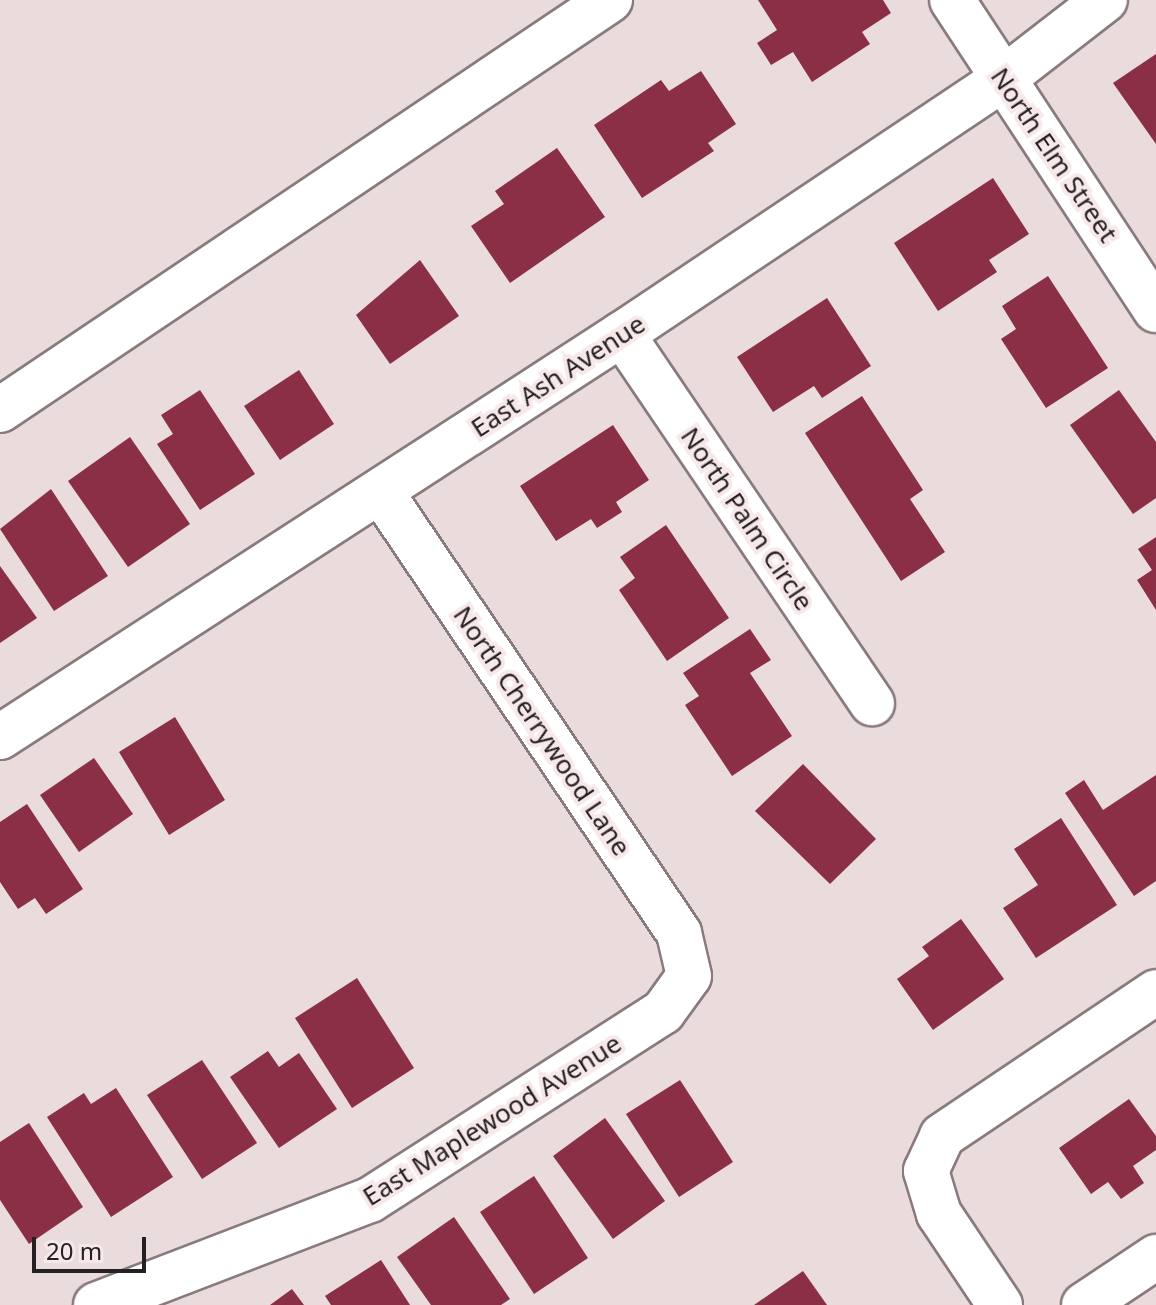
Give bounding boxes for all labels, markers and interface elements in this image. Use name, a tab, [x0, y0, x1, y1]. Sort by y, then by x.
street label: North Elm Street	[984, 62, 1124, 248]
street label: East Ash Avenue	[465, 308, 651, 444]
street label: North Palm Circle	[674, 422, 820, 616]
street label: North Cherrywood Lane	[447, 600, 637, 862]
street label: East Maplewood Avenue	[357, 1028, 627, 1212]
scale bar	[36, 1221, 150, 1271]
text: 20 m	[46, 1234, 102, 1267]

